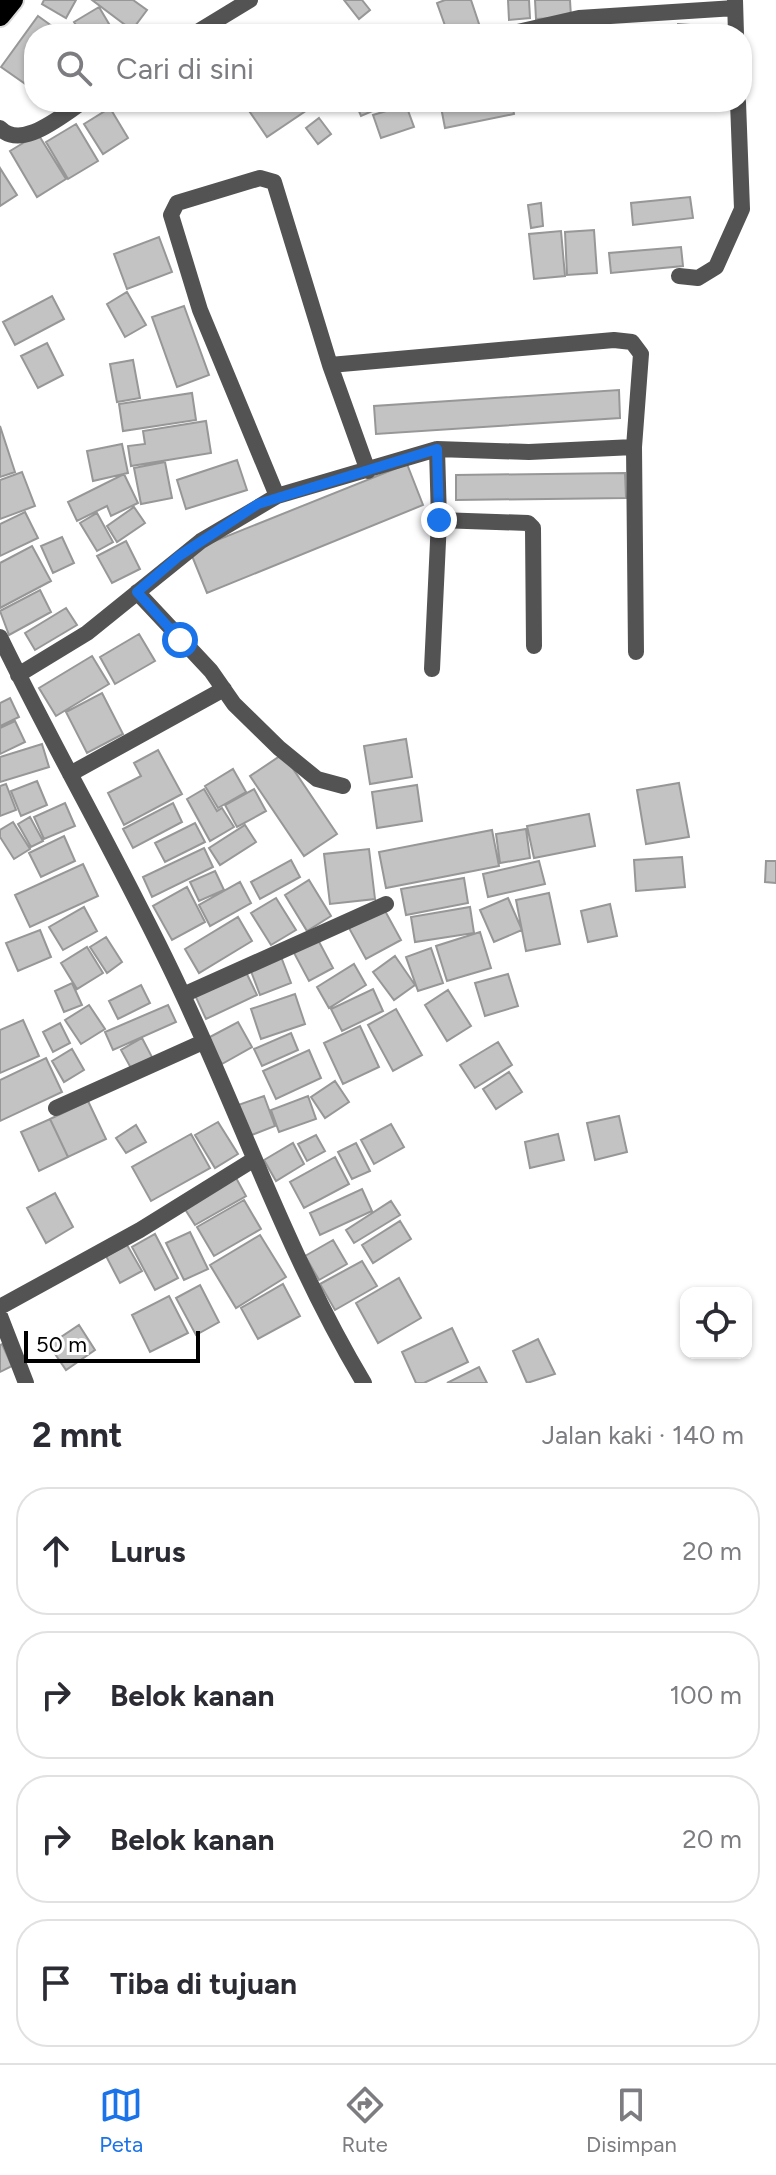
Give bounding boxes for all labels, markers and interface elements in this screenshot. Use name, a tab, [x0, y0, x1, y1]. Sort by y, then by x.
search box	[24, 24, 752, 112]
icon: search	[52, 46, 96, 90]
text: Cari di sini	[116, 50, 254, 87]
route end	[421, 502, 457, 538]
route start	[162, 622, 198, 658]
map controls	[680, 1287, 752, 1359]
button: locate	[680, 1287, 752, 1359]
scale bar	[24, 1327, 200, 1363]
text: 50 m	[36, 1331, 87, 1358]
text: 2 mnt	[32, 1415, 122, 1456]
text: Jalan kaki · 140 m	[542, 1419, 744, 1451]
icon: ahead	[34, 1529, 78, 1573]
text: Lurus	[110, 1533, 186, 1570]
text: 20 m	[682, 1535, 742, 1567]
icon: right	[34, 1673, 78, 1717]
text: Belok kanan	[110, 1677, 275, 1714]
text: 100 m	[669, 1679, 742, 1711]
icon: right	[34, 1817, 78, 1861]
text: Belok kanan	[110, 1821, 275, 1858]
text: 20 m	[682, 1823, 742, 1855]
icon: arrive	[34, 1961, 78, 2005]
text: Tiba di tujuan	[110, 1965, 297, 2002]
tab: Peta	[99, 2083, 143, 2158]
tab: Rute	[341, 2083, 388, 2158]
tab: Disimpan	[586, 2083, 677, 2158]

